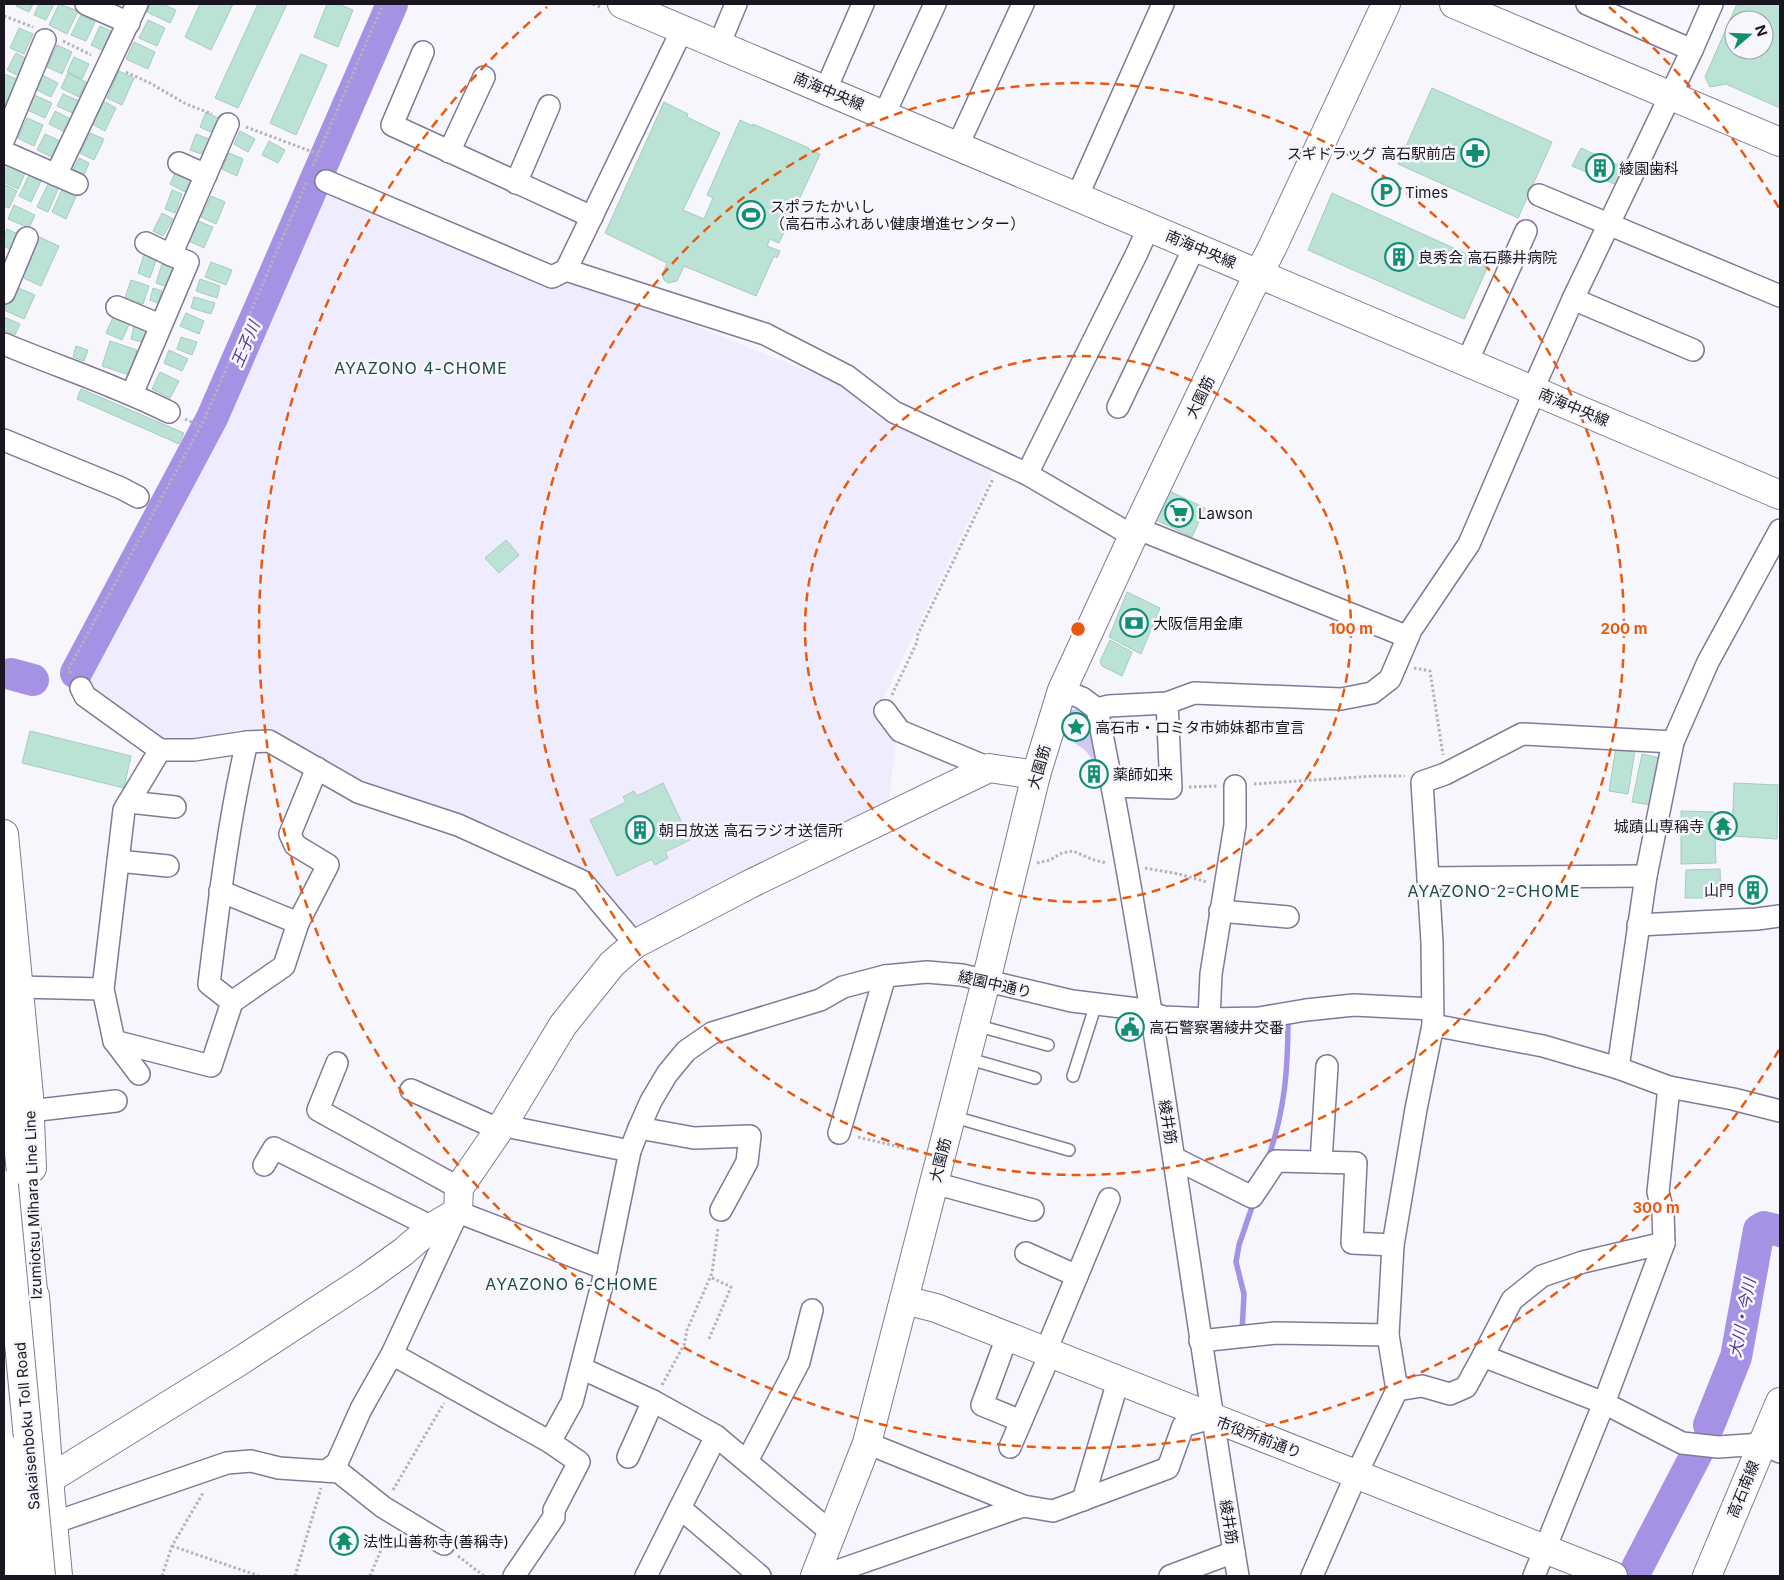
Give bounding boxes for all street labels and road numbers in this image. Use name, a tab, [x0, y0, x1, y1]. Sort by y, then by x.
street label: 南海中央線	[791, 68, 867, 114]
street label: 南海中央線	[1163, 226, 1239, 272]
street label: 大園筋	[1182, 373, 1218, 421]
street label: 南海中央線	[1536, 384, 1612, 430]
street label: 大園筋	[1024, 743, 1054, 791]
street label: 綾園中通り	[956, 966, 1034, 1002]
street label: 綾井筋	[1155, 1098, 1181, 1146]
street label: Izumiotsu Mihara Line Line	[20, 1110, 46, 1300]
street label: 大園筋	[925, 1136, 955, 1184]
street label: Sakaisenboku Toll Road	[10, 1341, 44, 1511]
street label: 市役所前通り	[1214, 1412, 1304, 1462]
street label: 高石南線	[1723, 1458, 1763, 1520]
street label: 綾井筋	[1216, 1498, 1242, 1546]

